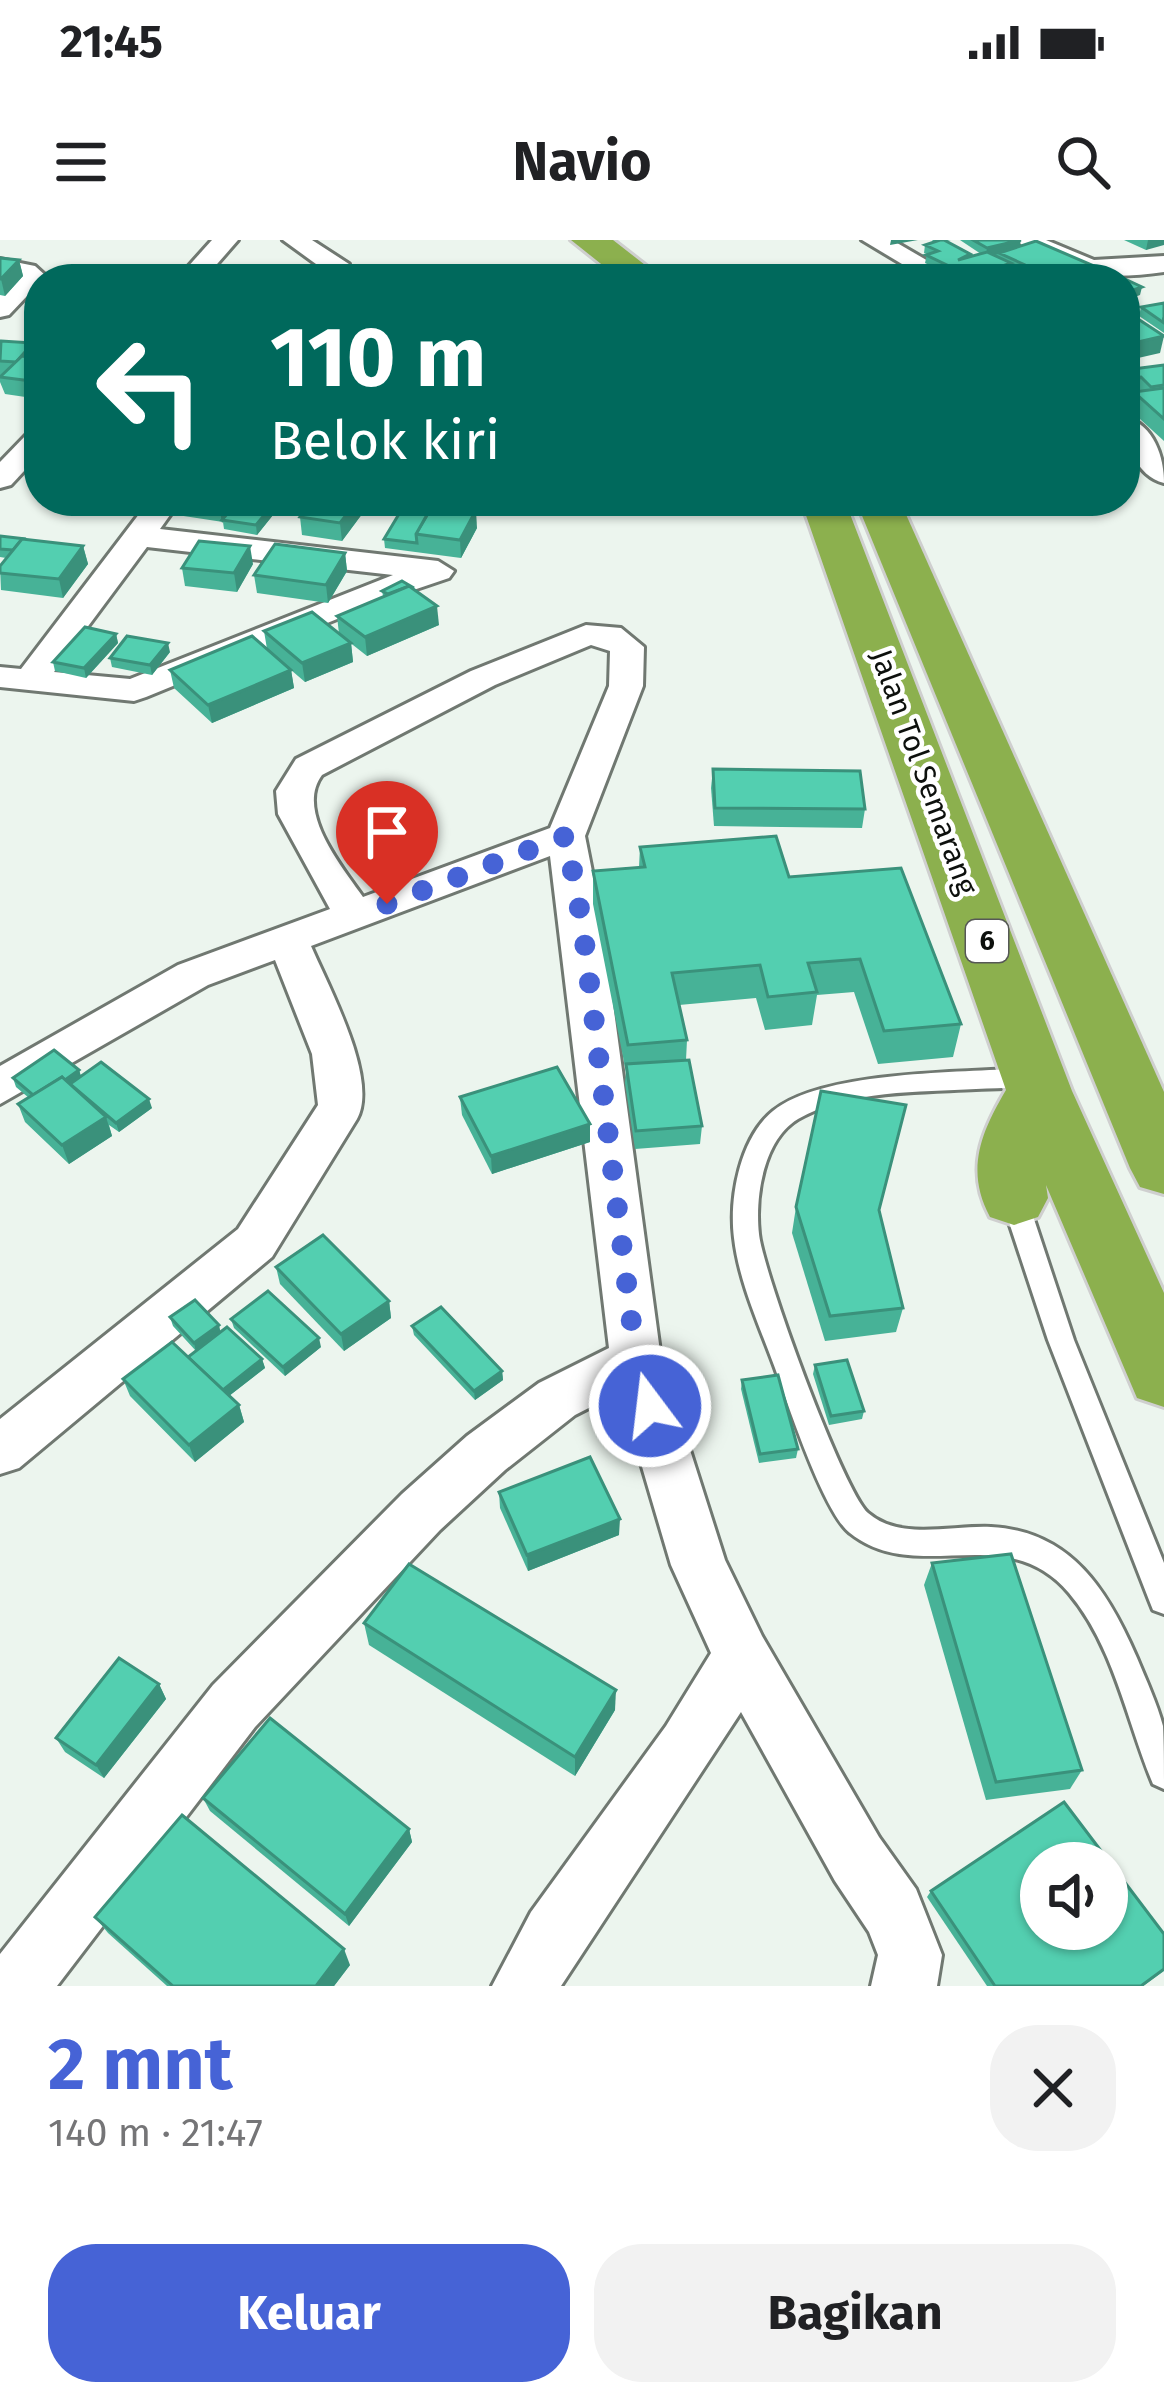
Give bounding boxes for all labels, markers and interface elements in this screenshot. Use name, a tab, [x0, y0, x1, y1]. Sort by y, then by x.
text: 21:45	[60, 15, 163, 69]
icon: menu	[48, 129, 114, 195]
icon: search	[1050, 129, 1116, 195]
text: Navio	[512, 130, 652, 194]
text: 110 m	[270, 307, 486, 408]
icon: left	[72, 312, 228, 468]
text: Belok kiri	[270, 409, 500, 473]
street label: Jalan Tol Semarang	[863, 644, 985, 900]
pin	[336, 781, 438, 904]
icon: arrive	[354, 799, 420, 865]
road number: 6	[966, 920, 1008, 962]
position arrow	[587, 1343, 713, 1469]
map controls	[1020, 1842, 1128, 1950]
button: sound	[1020, 1842, 1128, 1950]
text: 2 mnt	[48, 2022, 232, 2108]
button: close	[990, 2025, 1116, 2151]
text: 140 m · 21:47	[48, 2110, 263, 2156]
button: Keluar	[48, 2244, 570, 2382]
button: Bagikan	[594, 2244, 1116, 2382]

